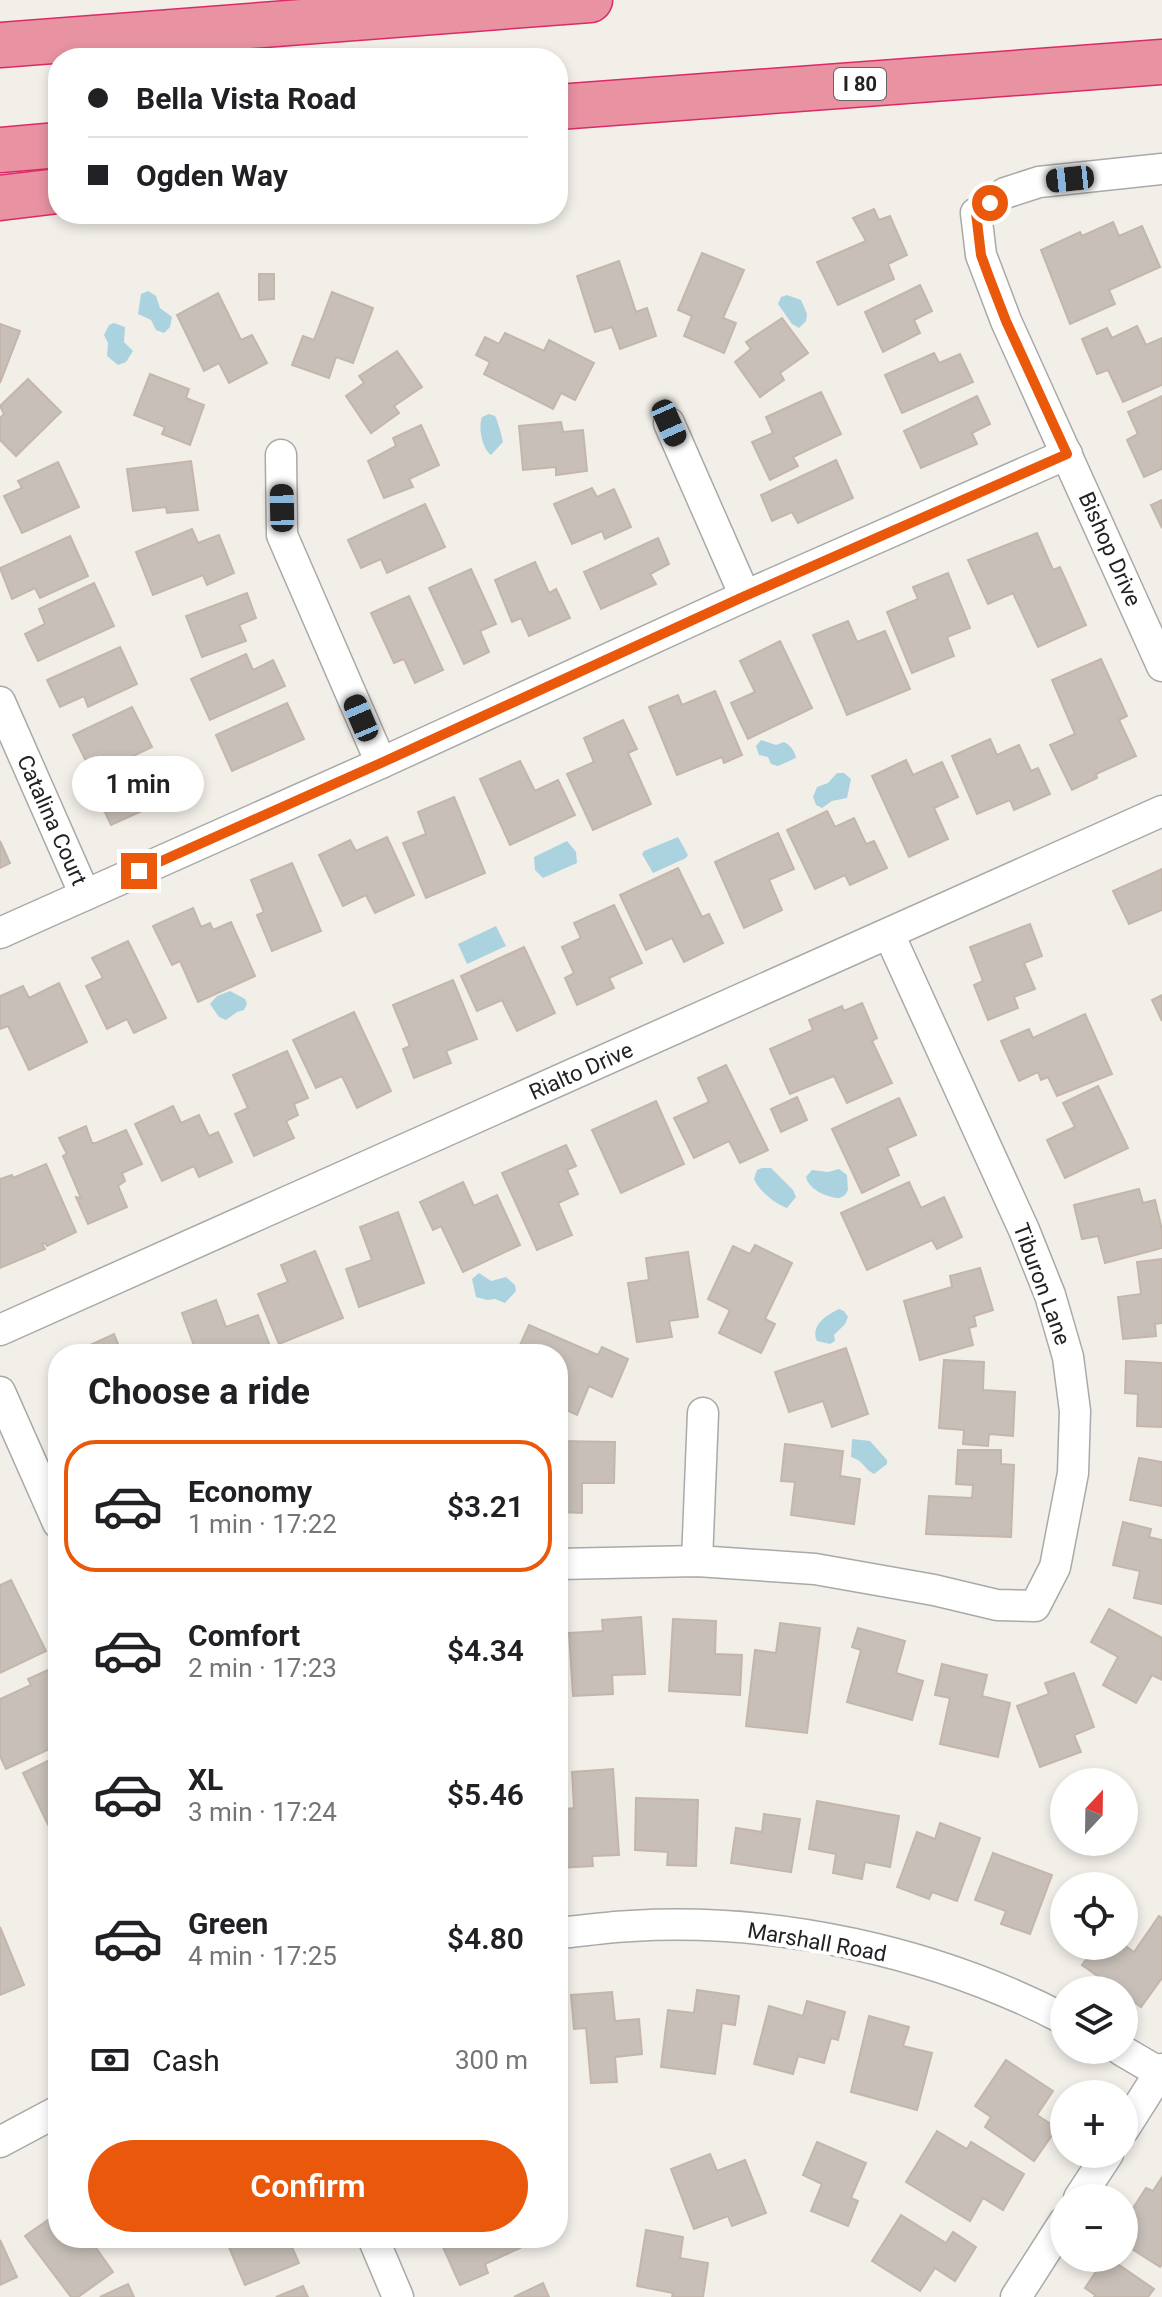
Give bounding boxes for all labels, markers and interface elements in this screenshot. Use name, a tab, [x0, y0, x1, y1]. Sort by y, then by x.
road number: I 80	[834, 68, 886, 100]
text: Bella Vista Road	[136, 81, 356, 116]
text: Ogden Way	[136, 158, 288, 193]
car	[1045, 165, 1095, 193]
route start	[972, 185, 1008, 221]
car	[648, 396, 690, 450]
car	[270, 484, 294, 532]
street label: Bishop Drive	[1074, 488, 1146, 610]
car	[341, 691, 381, 745]
street label: Catalina Court	[12, 751, 92, 889]
callout: 1 min	[73, 755, 205, 811]
text: 1 min	[105, 769, 171, 799]
route end	[121, 853, 157, 889]
street label: Rialto Drive	[525, 1037, 637, 1105]
street label: Tiburon Lane	[1008, 1220, 1076, 1348]
text: Choose a ride	[88, 1371, 310, 1413]
icon: car	[92, 1470, 164, 1542]
text: Economy	[188, 1474, 312, 1509]
text: $3.21	[447, 1489, 524, 1524]
text: 1 min · 17:22	[188, 1509, 337, 1539]
icon: car	[92, 1614, 164, 1686]
text: Comfort	[188, 1618, 300, 1653]
text: $4.34	[447, 1633, 524, 1668]
text: 2 min · 17:23	[188, 1653, 337, 1683]
icon: car	[92, 1758, 164, 1830]
text: XL	[188, 1762, 223, 1797]
north arrow	[1050, 1768, 1138, 1856]
map controls	[1050, 1768, 1138, 2272]
text: $5.46	[447, 1777, 524, 1812]
text: 3 min · 17:24	[188, 1797, 337, 1827]
button: locate	[1050, 1872, 1138, 1960]
icon: car	[92, 1902, 164, 1974]
text: Green	[188, 1906, 268, 1941]
street label: Marshall Road	[746, 1917, 888, 1967]
text: $4.80	[447, 1921, 524, 1956]
text: 4 min · 17:25	[188, 1941, 337, 1971]
button: layers	[1050, 1976, 1138, 2064]
icon: cash	[88, 2038, 132, 2082]
text: Cash	[152, 2043, 220, 2078]
text: 300 m	[455, 2045, 528, 2075]
button: +	[1050, 2080, 1138, 2168]
button: Confirm	[88, 2140, 528, 2232]
button: −	[1050, 2184, 1138, 2272]

